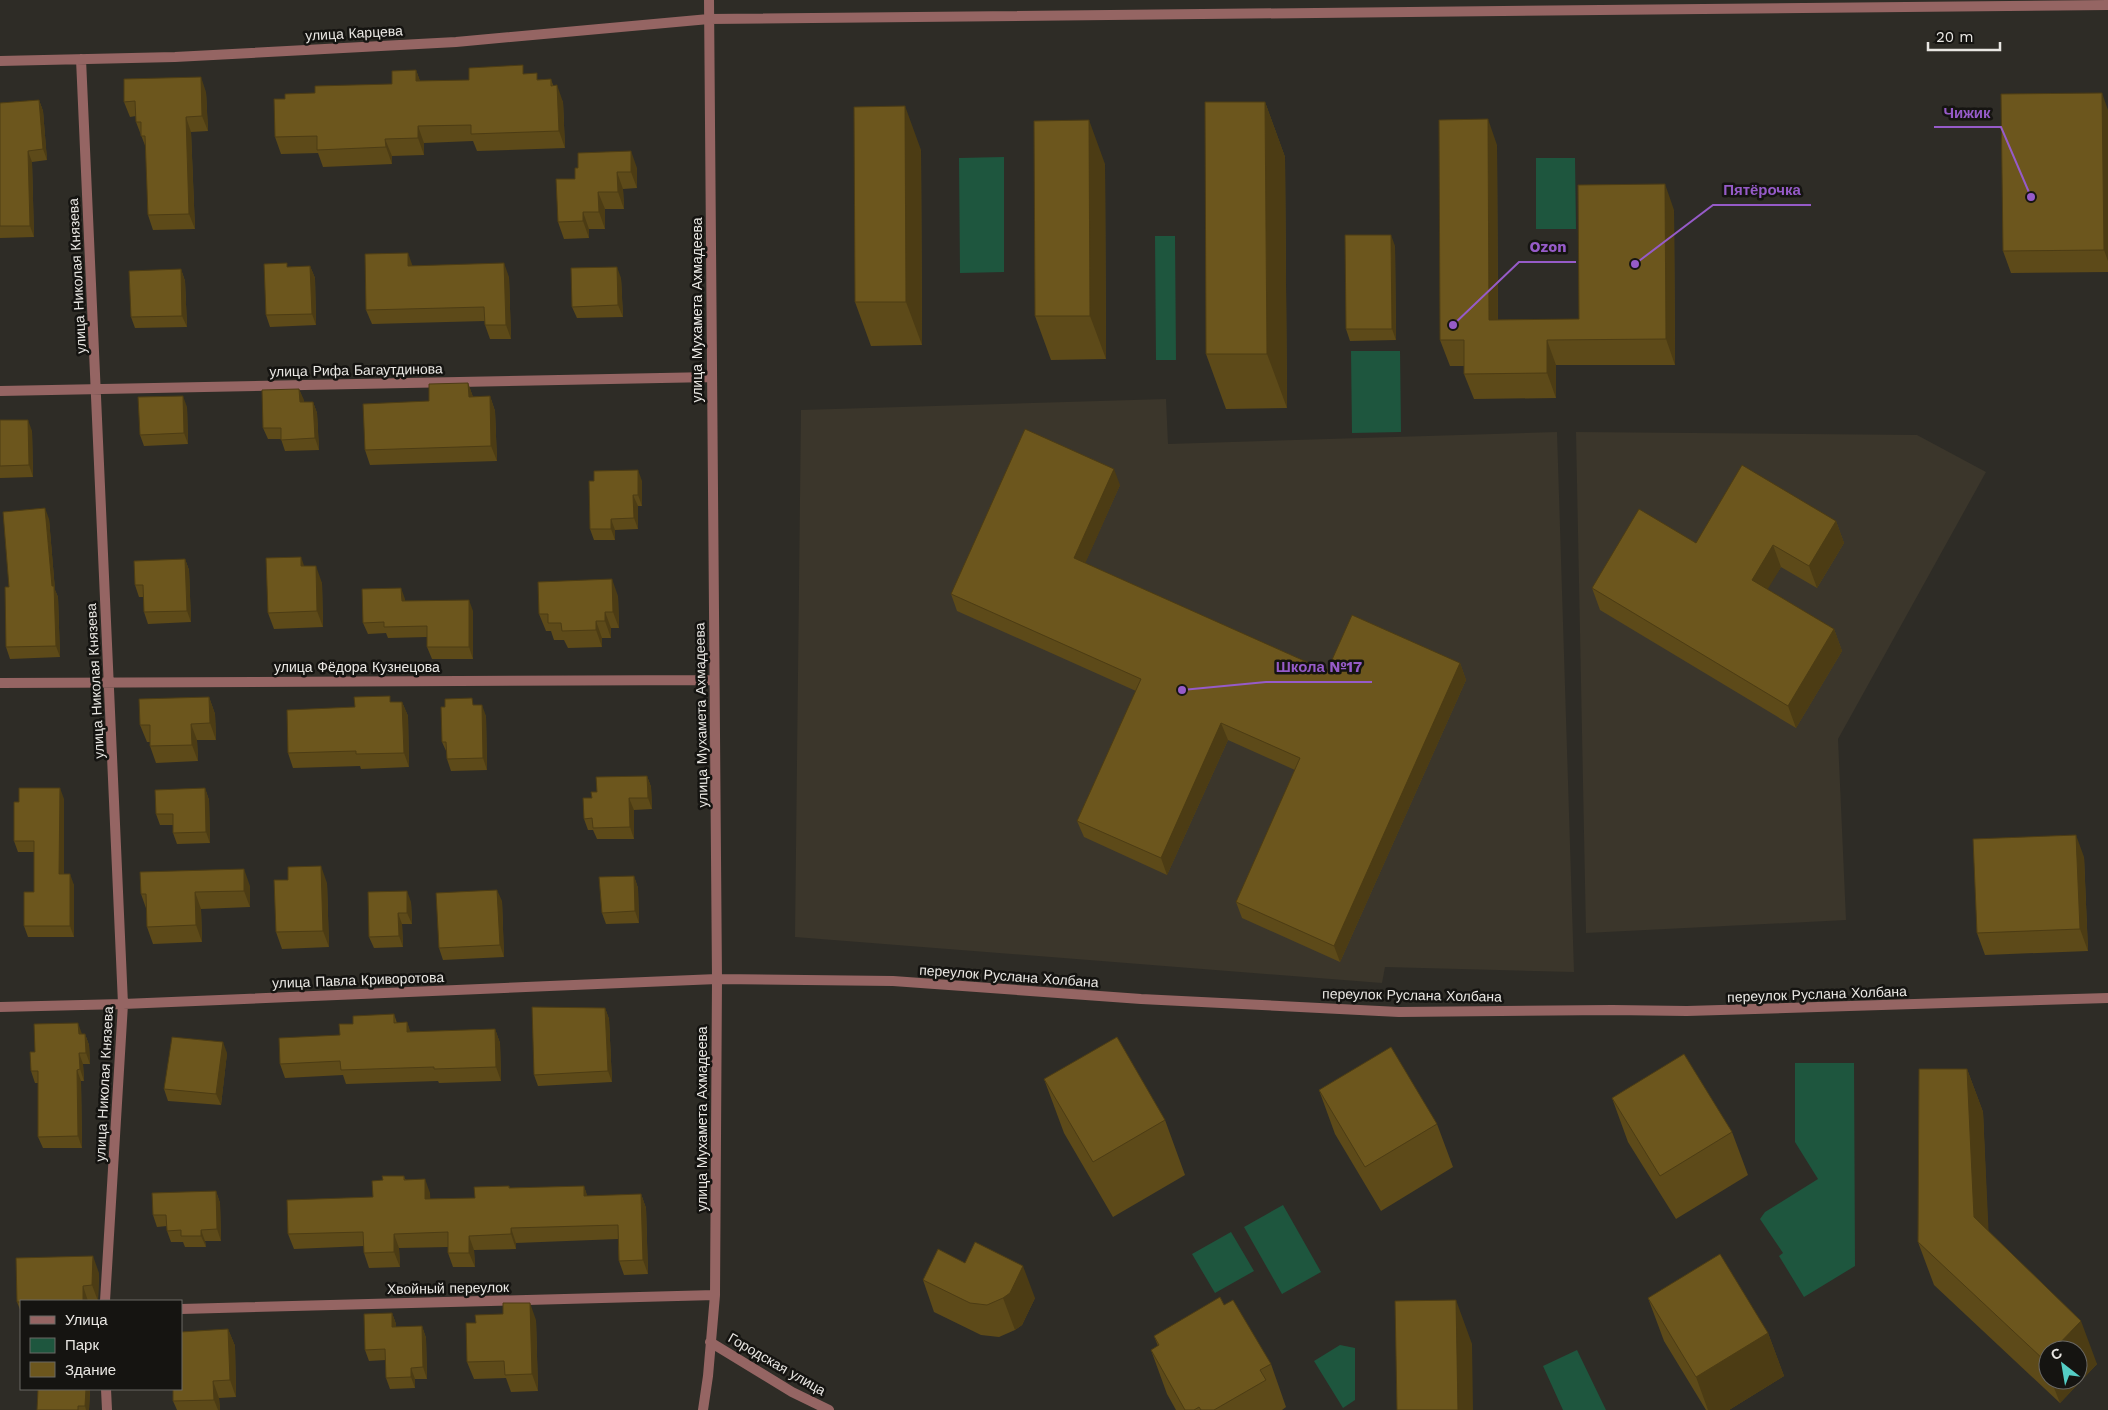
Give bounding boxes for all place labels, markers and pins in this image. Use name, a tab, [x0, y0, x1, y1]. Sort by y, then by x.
callout: Чижик	[1934, 97, 2001, 127]
callout: Пятёрочка	[1713, 175, 1811, 205]
callout: Ozon	[1519, 232, 1576, 262]
callout: Школа №17	[1266, 652, 1372, 682]

